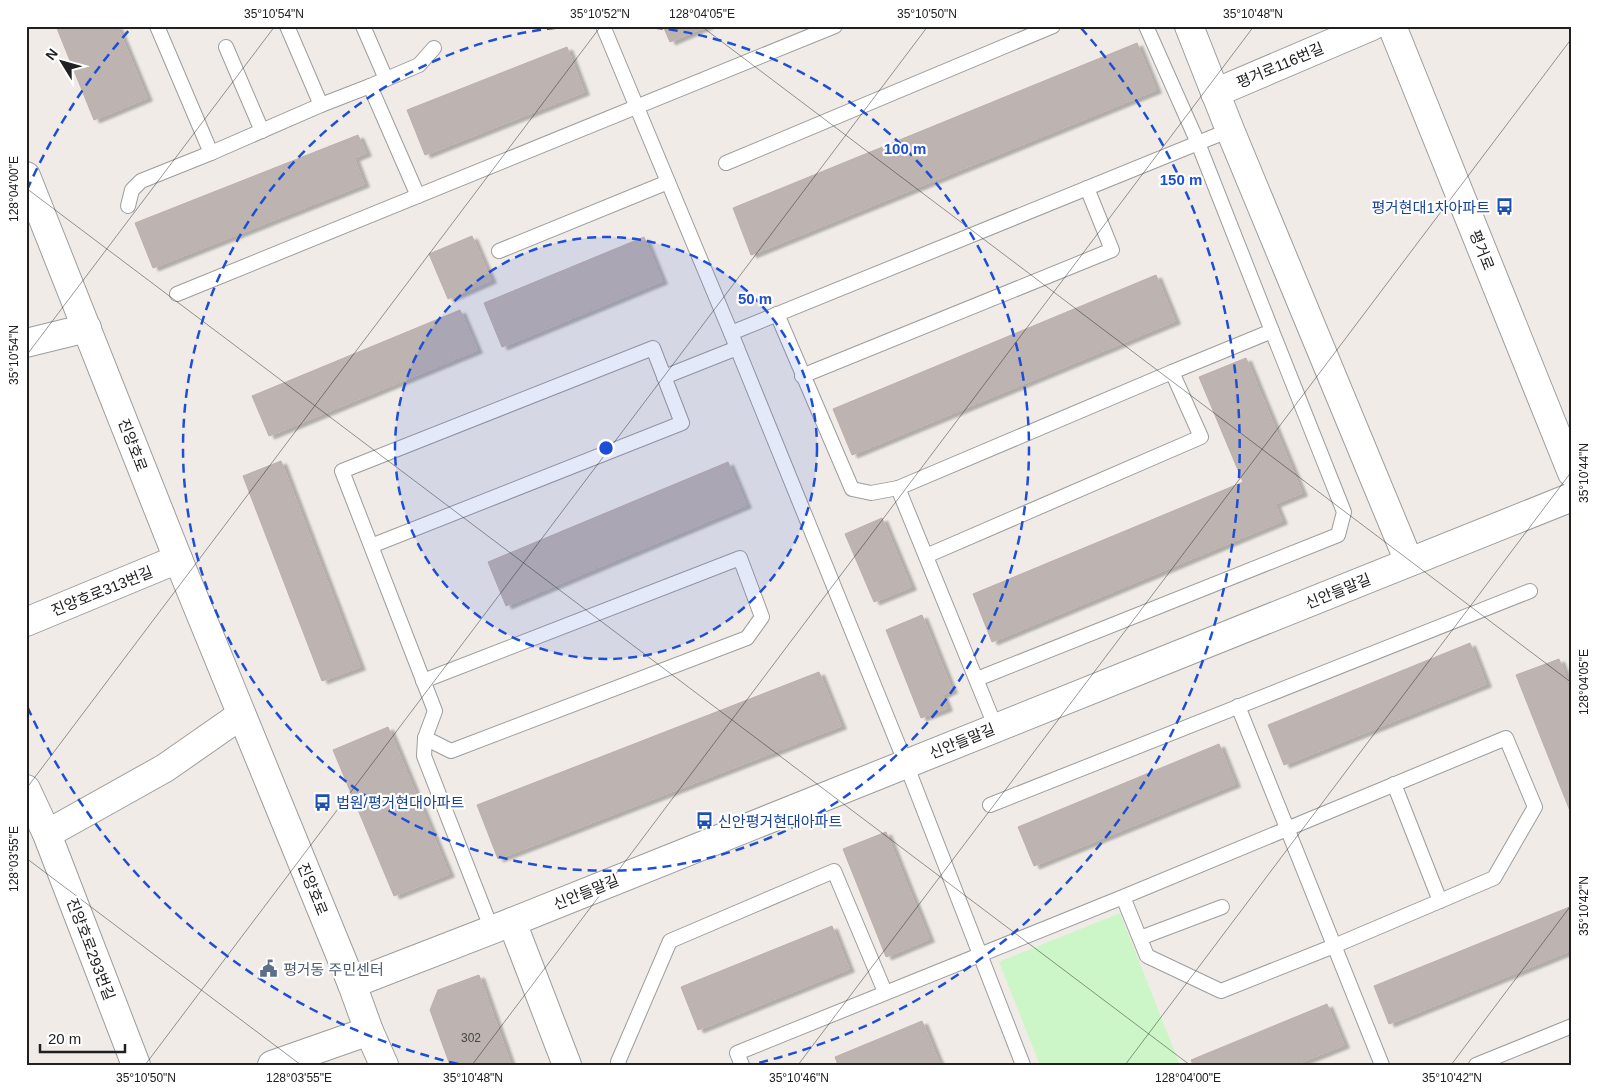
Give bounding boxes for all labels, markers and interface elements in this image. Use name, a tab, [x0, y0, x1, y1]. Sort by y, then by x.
text: 35°10'54"N	[244, 7, 304, 21]
text: 35°10'52"N	[570, 7, 630, 21]
text: 128°04'05"E	[669, 7, 735, 21]
text: 35°10'50"N	[897, 7, 957, 21]
text: 35°10'48"N	[1223, 7, 1283, 21]
north arrow	[38, 38, 88, 88]
street label: 평거로116번길	[1234, 39, 1326, 91]
text: N	[42, 45, 61, 63]
text: 100 m	[884, 140, 926, 157]
text: 128°04'00"E	[7, 156, 21, 222]
text: 150 m	[1160, 171, 1202, 188]
bus stop icon: 평거현대1차아파트	[1494, 197, 1514, 217]
place label: 평거현대1차아파트	[1371, 199, 1490, 216]
street label: 평거로	[1466, 228, 1498, 272]
text: 50 m	[738, 290, 772, 307]
text: 35°10'54"N	[7, 325, 21, 385]
street label: 진양호로	[115, 416, 151, 474]
centre of rings	[597, 439, 615, 457]
text: 35°10'44"N	[1577, 443, 1591, 503]
street label: 진양호로313번길	[49, 563, 155, 619]
street label: 신안들말길	[1303, 570, 1373, 612]
text: 128°04'05"E	[1577, 649, 1591, 715]
street label: 신안들말길	[927, 720, 997, 762]
bus stop icon: 법원/평거현대아파트	[312, 792, 332, 812]
place label: 법원/평거현대아파트	[336, 794, 465, 811]
bus stop icon: 신안평거현대아파트	[694, 811, 714, 831]
place label: 신안평거현대아파트	[718, 813, 842, 830]
text: 128°03'55"E	[7, 826, 21, 892]
street label: 진양호로	[295, 860, 331, 918]
street label: 신안들말길	[551, 871, 621, 913]
text: 35°10'42"N	[1577, 876, 1591, 936]
street label: 진양호로293번길	[64, 896, 118, 1002]
public building icon: 평거동 주민센터	[259, 959, 279, 979]
place label: 평거동 주민센터	[283, 961, 384, 978]
scale bar	[40, 1021, 125, 1053]
text: 20 m	[48, 1030, 81, 1047]
house number: 302	[461, 1031, 481, 1045]
text: 35°10'50"N	[116, 1071, 176, 1085]
text: 128°03'55"E	[266, 1071, 332, 1085]
text: 35°10'48"N	[443, 1071, 503, 1085]
text: 35°10'46"N	[769, 1071, 829, 1085]
text: 128°04'00"E	[1155, 1071, 1221, 1085]
text: 35°10'42"N	[1422, 1071, 1482, 1085]

